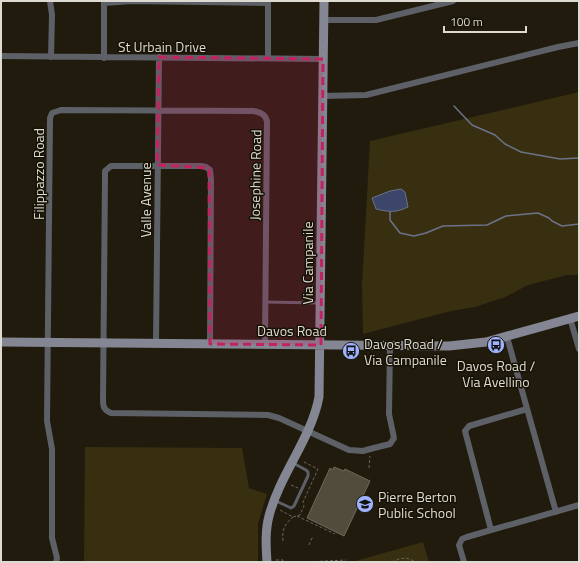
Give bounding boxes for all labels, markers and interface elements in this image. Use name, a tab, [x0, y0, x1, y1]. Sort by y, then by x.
scale bar	[444, 8, 526, 34]
text: 100 m	[450, 12, 483, 31]
street label: St Urbain Drive	[118, 36, 206, 57]
street label: Filippazzo Road	[28, 128, 49, 220]
street label: Josephine Road	[244, 129, 266, 221]
street label: Valle Avenue	[135, 162, 156, 238]
street label: Via Campanile	[297, 222, 318, 304]
street label: Davos Road	[257, 320, 327, 341]
place label: Davos Road / Via Campanile	[364, 333, 447, 370]
bus stop icon: Davos Road / Via Avellino	[486, 335, 506, 355]
bus stop icon: Davos Road / Via Campanile	[341, 341, 361, 361]
place label: Davos Road / Via Avellino	[457, 355, 536, 392]
place label: Pierre Berton Public School	[378, 486, 457, 523]
school or university icon: Pierre Berton Public School	[355, 494, 375, 514]

